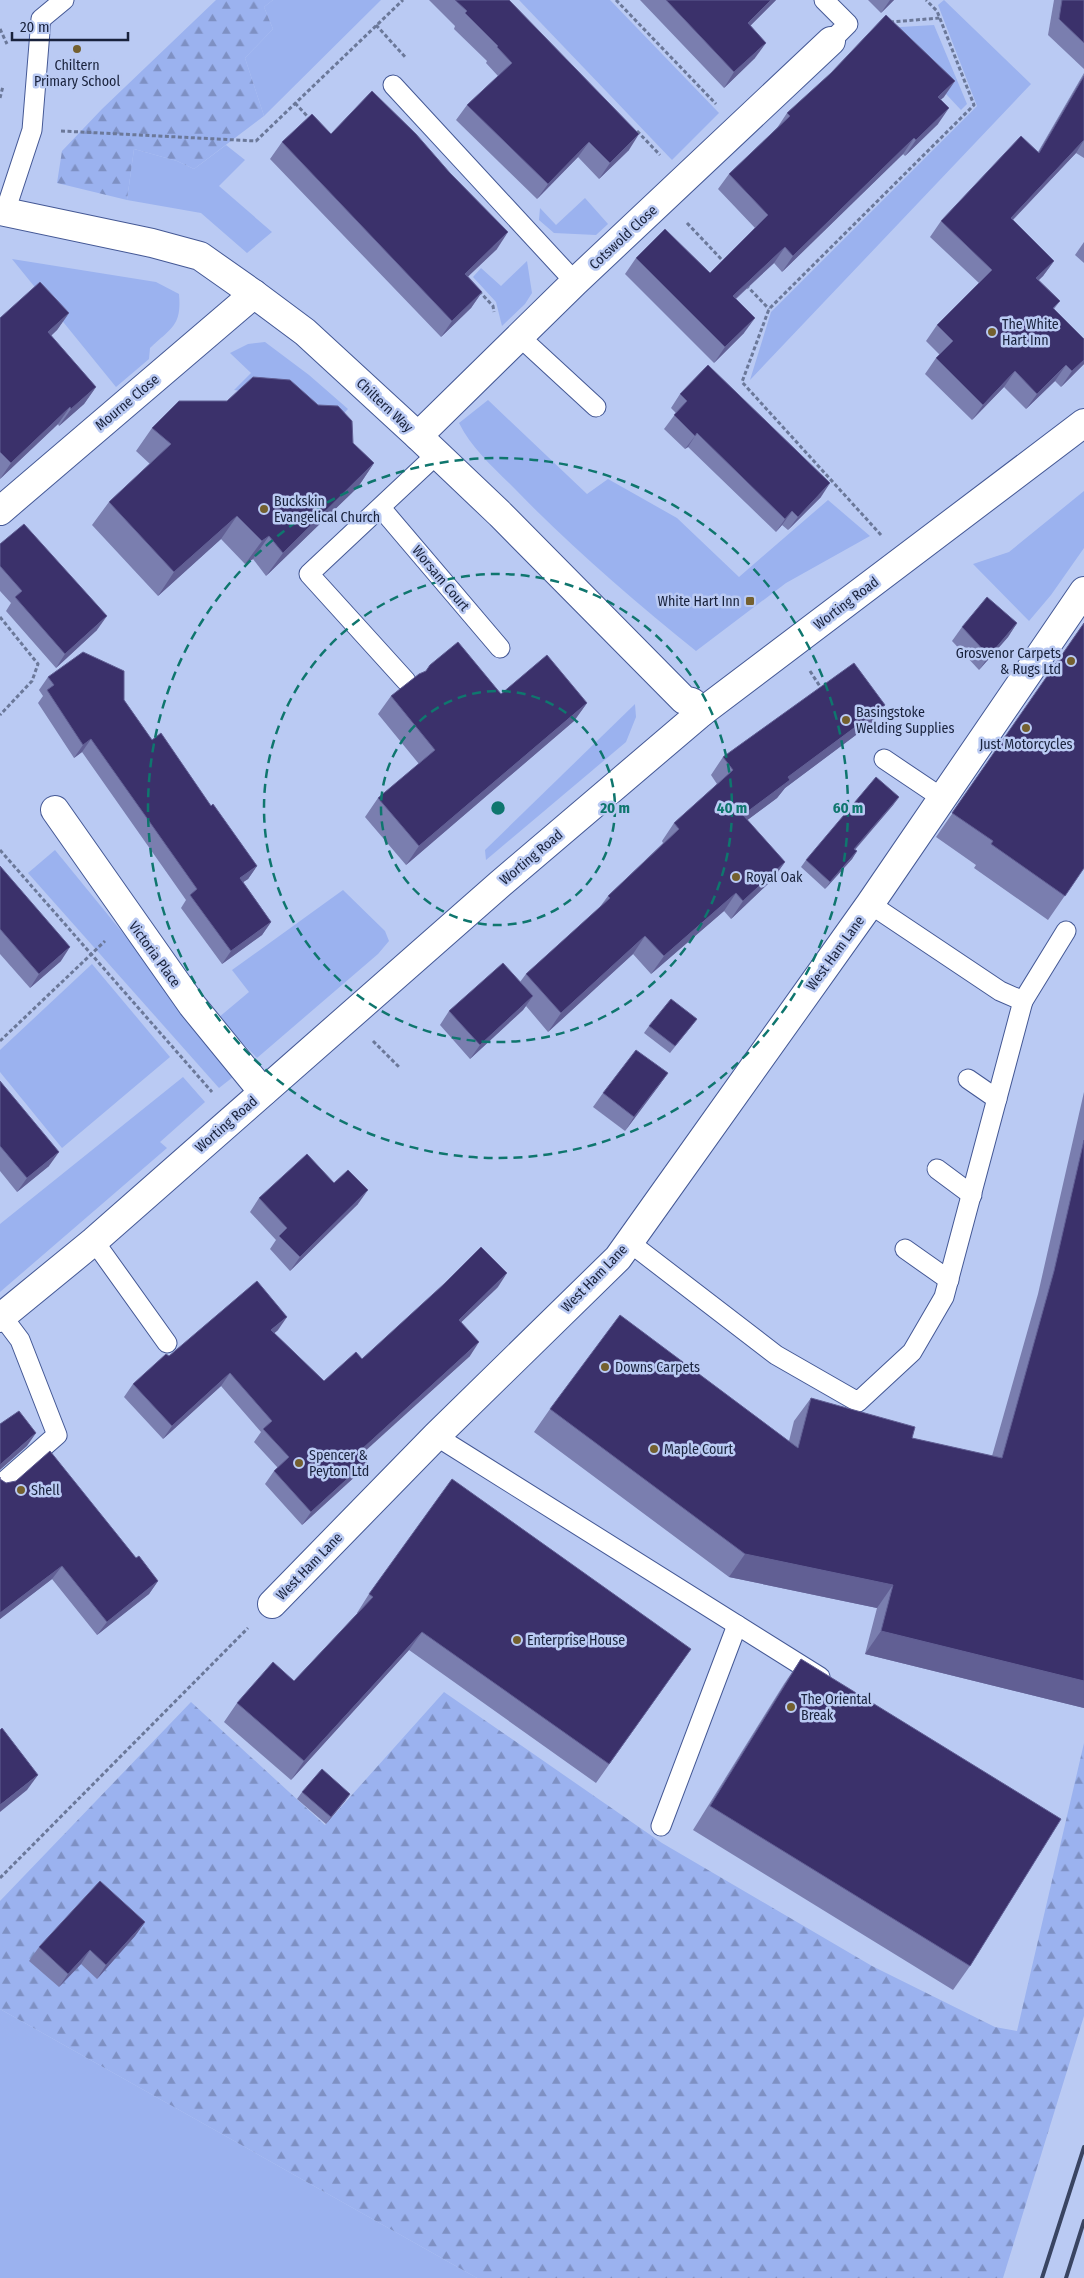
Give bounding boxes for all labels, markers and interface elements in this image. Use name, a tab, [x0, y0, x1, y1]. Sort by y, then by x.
scale bar	[12, 10, 129, 42]
text: 20 m	[20, 18, 50, 36]
marker: Chiltern Primary School	[71, 43, 83, 55]
place label: Chiltern Primary School	[34, 57, 120, 90]
street label: Cotswold Close	[586, 202, 661, 273]
place label: The White Hart Inn	[1002, 316, 1059, 349]
marker: The White Hart Inn	[986, 326, 998, 338]
street label: Mourne Close	[92, 371, 163, 434]
street label: Chiltern Way	[353, 375, 417, 436]
place label: Buckskin Evangelical Church	[274, 493, 380, 526]
marker: Buckskin Evangelical Church	[258, 503, 270, 515]
street label: Worsam Court	[408, 542, 473, 615]
street label: Worting Road	[810, 573, 882, 633]
place label: White Hart Inn	[658, 593, 740, 610]
marker: White Hart Inn	[744, 595, 756, 607]
place label: Grosvenor Carpets & Rugs Ltd	[956, 645, 1061, 678]
marker: Grosvenor Carpets & Rugs Ltd	[1065, 655, 1077, 667]
place label: Basingstoke Welding Supplies	[856, 704, 954, 737]
marker: Basingstoke Welding Supplies	[840, 714, 852, 726]
marker: Just Motorcycles	[1020, 722, 1032, 734]
place label: Just Motorcycles	[979, 736, 1073, 753]
centre of rings	[489, 799, 507, 817]
text: 20 m	[599, 799, 630, 817]
text: 40 m	[717, 799, 747, 817]
text: 60 m	[833, 799, 863, 817]
street label: Worting Road	[496, 826, 566, 889]
place label: Royal Oak	[746, 869, 803, 886]
marker: Royal Oak	[730, 871, 742, 883]
street label: West Ham Lane	[803, 913, 868, 994]
street label: Victoria Place	[125, 918, 184, 991]
street label: Worting Road	[192, 1093, 261, 1156]
street label: West Ham Lane	[558, 1241, 631, 1316]
place label: Downs Carpets	[615, 1359, 700, 1376]
marker: Downs Carpets	[599, 1361, 611, 1373]
place label: Maple Court	[664, 1441, 733, 1458]
marker: Maple Court	[648, 1443, 660, 1455]
place label: Spencer & Peyton Ltd	[309, 1447, 369, 1480]
marker: Spencer & Peyton Ltd	[293, 1457, 305, 1469]
place label: Shell	[31, 1482, 60, 1499]
marker: Shell	[15, 1484, 27, 1496]
street label: West Ham Lane	[273, 1529, 346, 1604]
place label: Enterprise House	[527, 1632, 625, 1649]
marker: Enterprise House	[511, 1634, 523, 1646]
place label: The Oriental Break	[801, 1691, 872, 1724]
marker: The Oriental Break	[785, 1701, 797, 1713]

